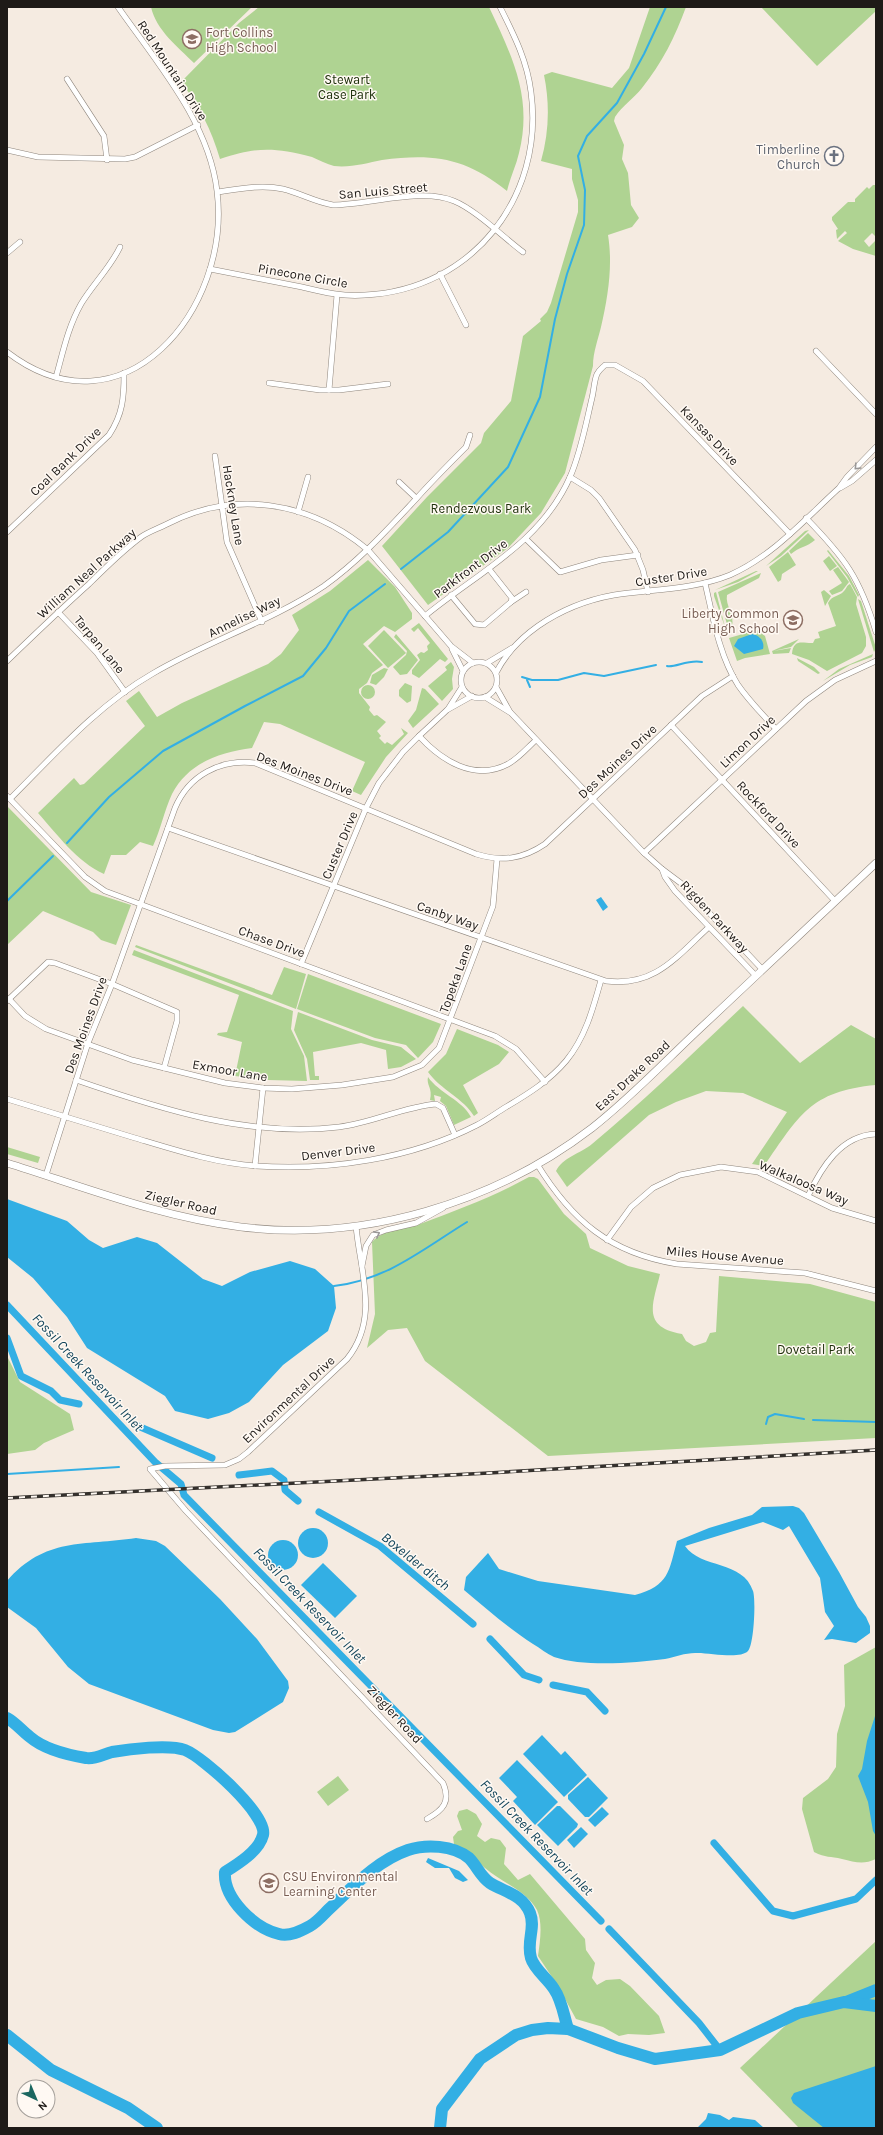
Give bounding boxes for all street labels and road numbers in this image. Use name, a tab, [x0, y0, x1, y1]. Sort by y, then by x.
street label: Red Mountain Drive	[135, 17, 211, 123]
street label: San Luis Street	[338, 179, 428, 202]
street label: Pinecone Circle	[257, 260, 349, 291]
street label: Kansas Drive	[677, 402, 742, 469]
street label: Coal Bank Drive	[27, 424, 104, 499]
street label: Hackney Lane	[220, 464, 247, 547]
street label: William Neal Parkway	[34, 525, 139, 622]
street label: Parkfront Drive	[430, 536, 510, 601]
street label: Custer Drive	[634, 563, 708, 590]
street label: Annelise Way	[206, 593, 283, 640]
street label: Tarpan Lane	[71, 612, 128, 676]
street label: Limon Drive	[716, 712, 778, 771]
street label: Des Moines Drive	[575, 721, 660, 802]
street label: Des Moines Drive	[255, 748, 355, 799]
street label: Rockford Drive	[734, 778, 804, 851]
street label: Custer Drive	[318, 809, 361, 881]
street label: Rigden Parkway	[677, 877, 752, 956]
street label: Canby Way	[415, 898, 481, 933]
street label: Chase Drive	[236, 922, 308, 961]
street label: Topeka Lane	[436, 941, 475, 1015]
street label: Des Moines Drive	[61, 974, 110, 1076]
street label: East Drake Road	[592, 1037, 673, 1114]
street label: Exmoor Lane	[191, 1057, 269, 1085]
street label: Denver Drive	[300, 1139, 376, 1163]
street label: Walkaloosa Way	[757, 1157, 851, 1208]
street label: Ziegler Road	[143, 1187, 218, 1218]
street label: Miles House Avenue	[665, 1243, 785, 1268]
street label: Environmental Drive	[239, 1352, 338, 1446]
street label: Ziegler Road	[364, 1682, 425, 1746]

